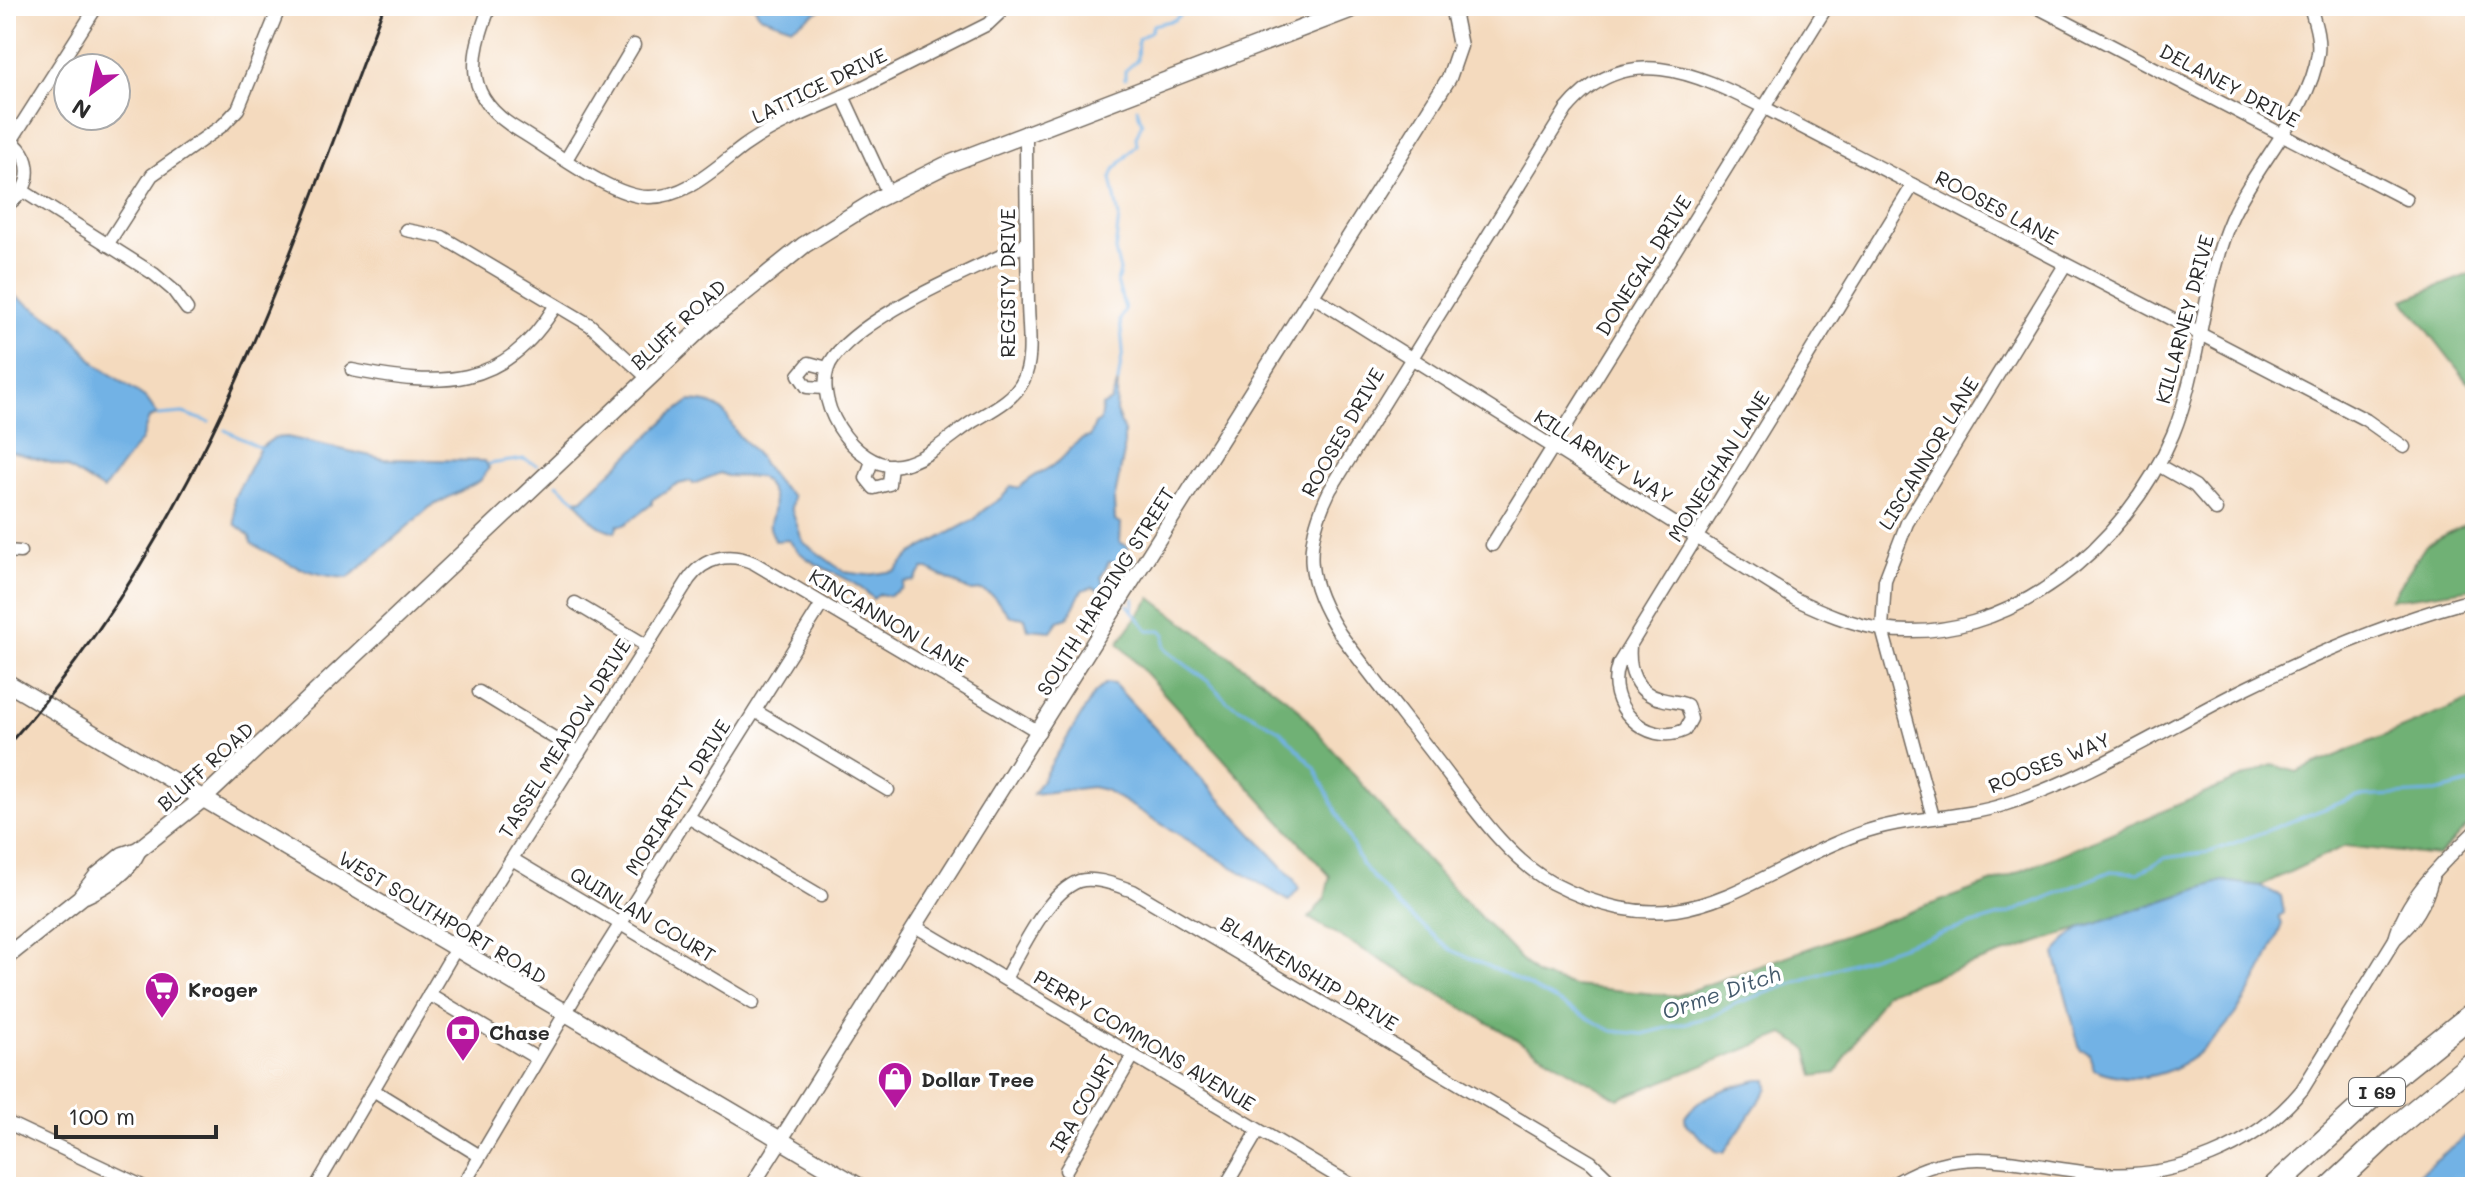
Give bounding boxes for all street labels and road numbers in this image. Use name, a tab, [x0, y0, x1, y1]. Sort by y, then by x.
street label: DELANEY DRIVE	[2156, 37, 2304, 133]
street label: LATTICE DRIVE	[747, 41, 891, 129]
street label: ROOSES LANE	[1931, 164, 2063, 250]
street label: DONEGAL DRIVE	[1589, 190, 1697, 340]
street label: REGISTY DRIVE	[994, 208, 1020, 358]
street label: KILLARNEY DRIVE	[2149, 232, 2219, 406]
street label: BLUFF ROAD	[625, 273, 731, 375]
street label: ROOSES DRIVE	[1295, 363, 1389, 501]
street label: LISCANNOR LANE	[1872, 372, 1984, 534]
street label: MONEGHAN LANE	[1661, 386, 1775, 546]
street label: KILLARNEY WAY	[1530, 403, 1678, 509]
street label: SOUTH HARDING STREET	[1030, 482, 1180, 700]
street label: KINCANNON LANE	[805, 562, 973, 678]
street label: TASSEL MEADOW DRIVE	[492, 633, 636, 843]
street label: MORIARITY DRIVE	[619, 714, 735, 880]
street label: BLUFF ROAD	[151, 716, 259, 816]
street label: ROOSES WAY	[1984, 726, 2114, 798]
street label: WEST SOUTHPORT ROAD	[334, 844, 552, 990]
street label: QUINLAN COURT	[565, 860, 721, 968]
street label: BLANKENSHIP DRIVE	[1217, 910, 1403, 1036]
street label: PERRY COMMONS AVENUE	[1030, 963, 1260, 1117]
street label: IRA COURT	[1043, 1049, 1121, 1157]
road number: I 69	[2349, 1078, 2405, 1106]

